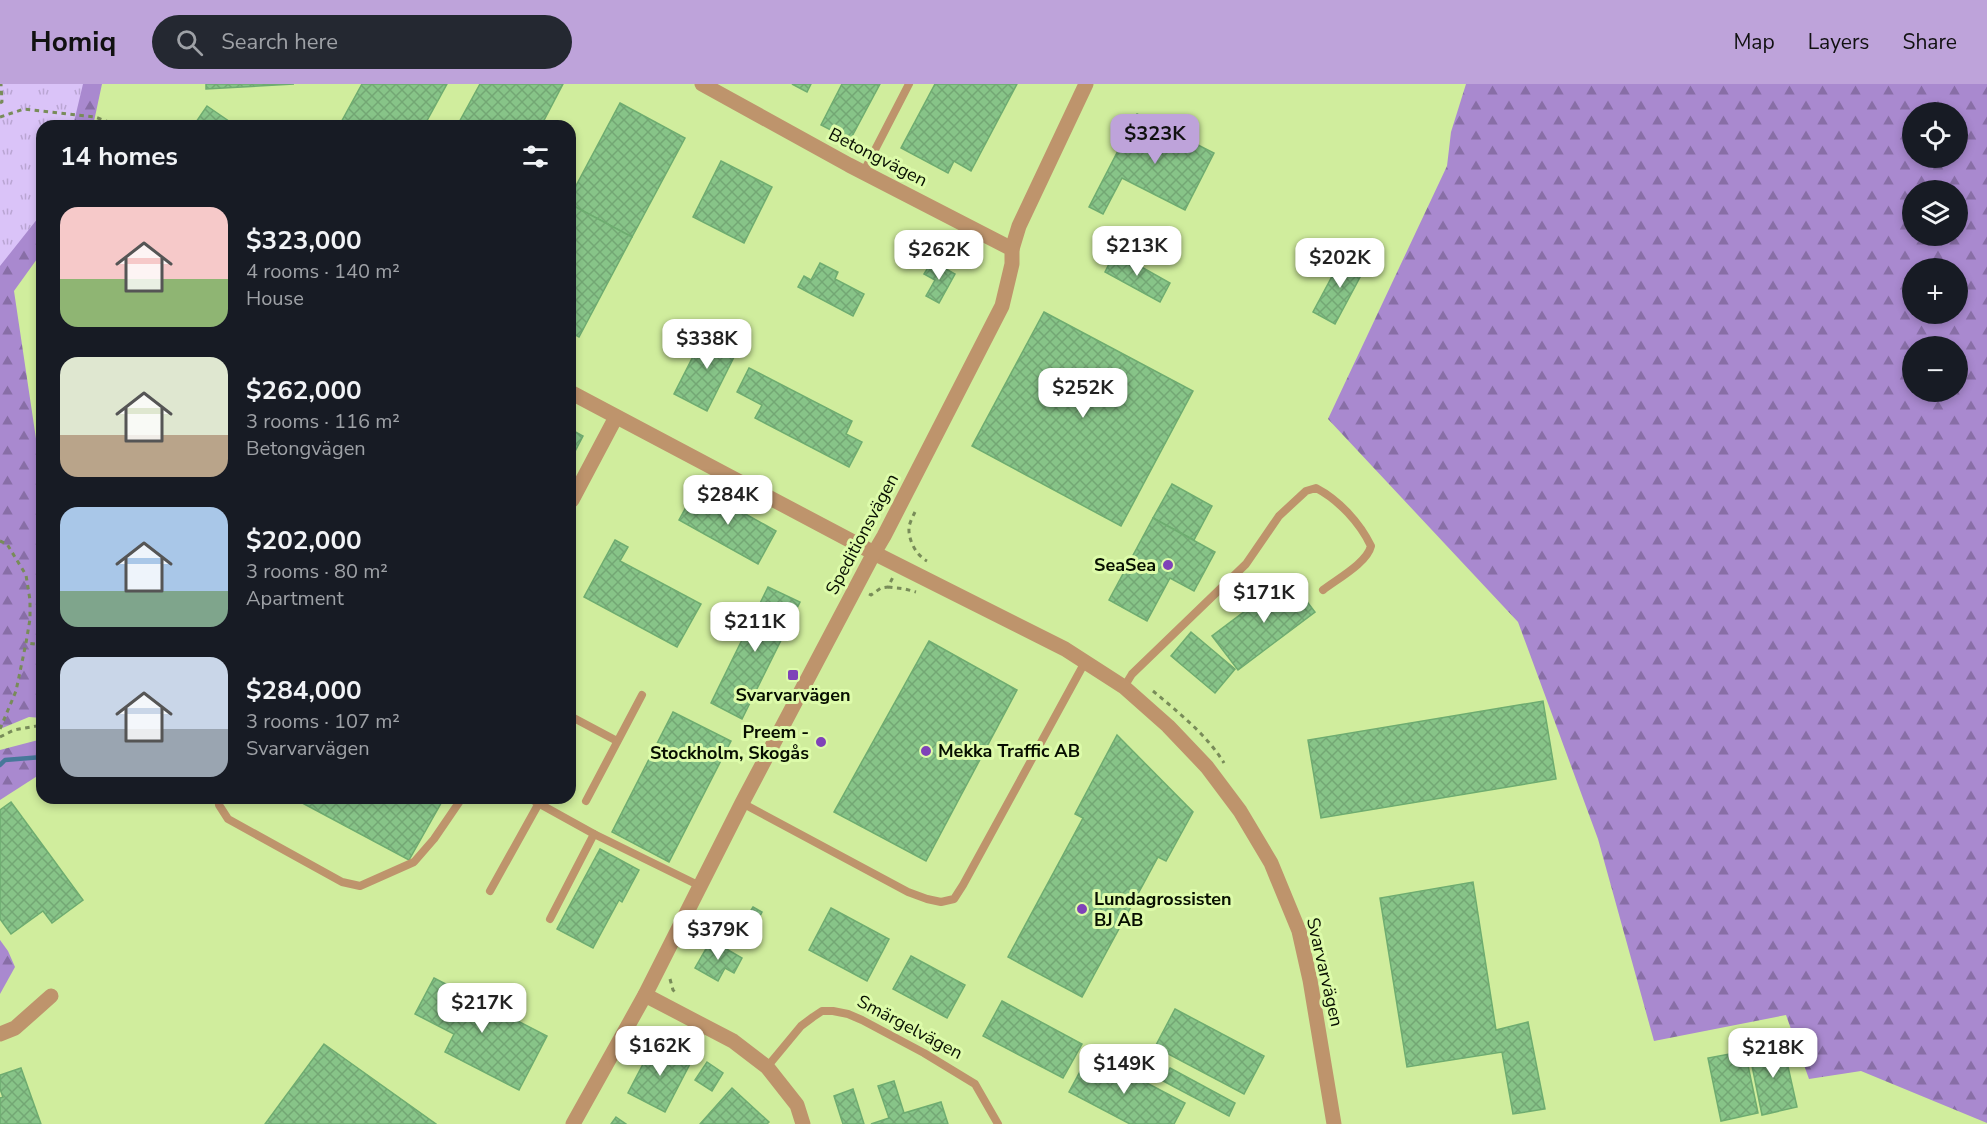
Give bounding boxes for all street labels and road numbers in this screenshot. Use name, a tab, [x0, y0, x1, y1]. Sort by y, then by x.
street label: Betongvägen	[825, 122, 931, 192]
street label: Speditionsvägen	[820, 469, 904, 599]
street label: Svarvarvägen	[1301, 915, 1349, 1029]
street label: Smärgelvägen	[853, 989, 967, 1065]

